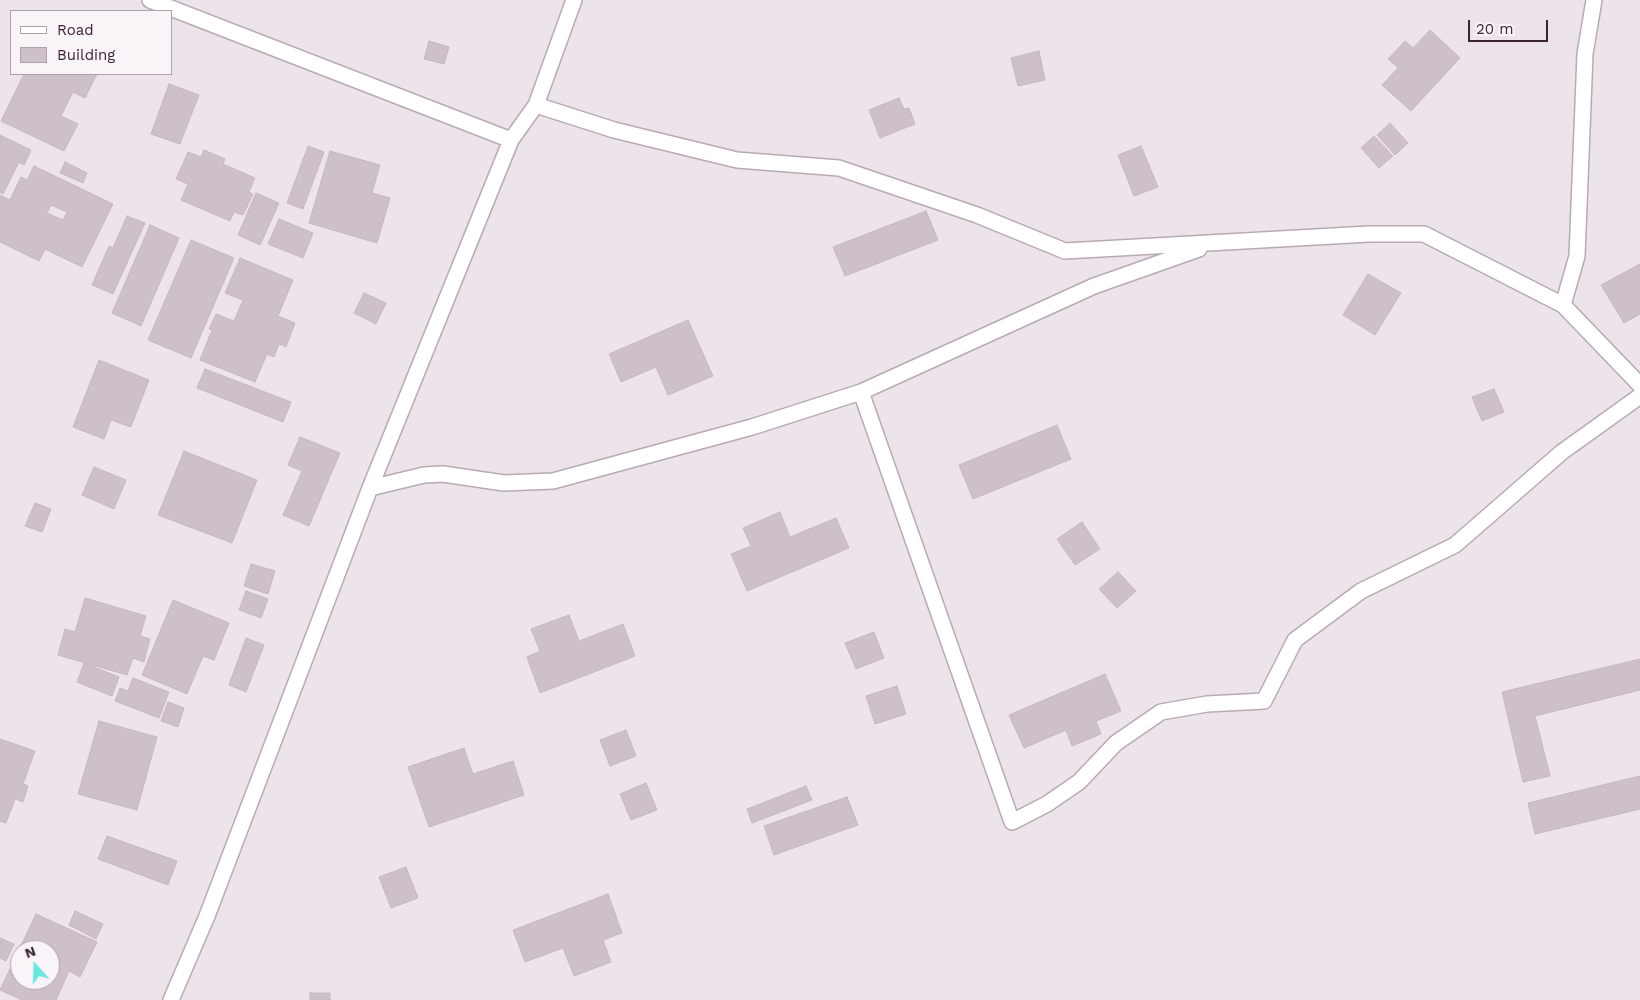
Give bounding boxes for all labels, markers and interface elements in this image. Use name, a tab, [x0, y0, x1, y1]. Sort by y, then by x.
legend	[10, 10, 172, 75]
scale bar	[1470, 10, 1550, 42]
text: 20 m	[1476, 20, 1514, 38]
text: Road	[57, 21, 94, 39]
text: Building	[57, 46, 115, 64]
north arrow	[10, 940, 60, 990]
text: N	[23, 943, 38, 961]

